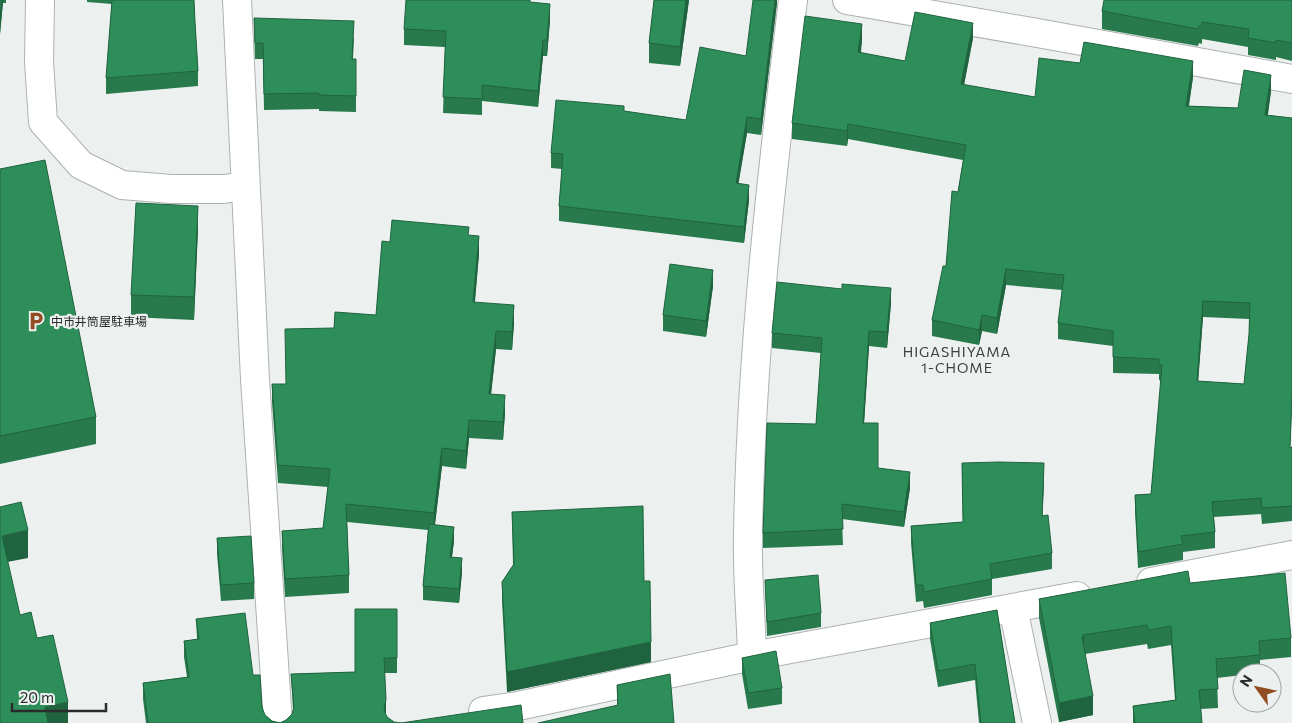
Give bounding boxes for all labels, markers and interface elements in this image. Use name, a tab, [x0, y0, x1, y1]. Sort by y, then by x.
parking icon: 中市井筒屋駐車場	[25, 310, 47, 332]
place label: 中市井筒屋駐車場	[51, 314, 147, 328]
district label: HIGASHIYAMA 1-CHOME	[903, 343, 1011, 376]
north arrow	[1232, 663, 1282, 713]
text: N	[1236, 672, 1256, 690]
scale bar	[12, 680, 106, 712]
text: 20 m	[20, 688, 54, 706]

